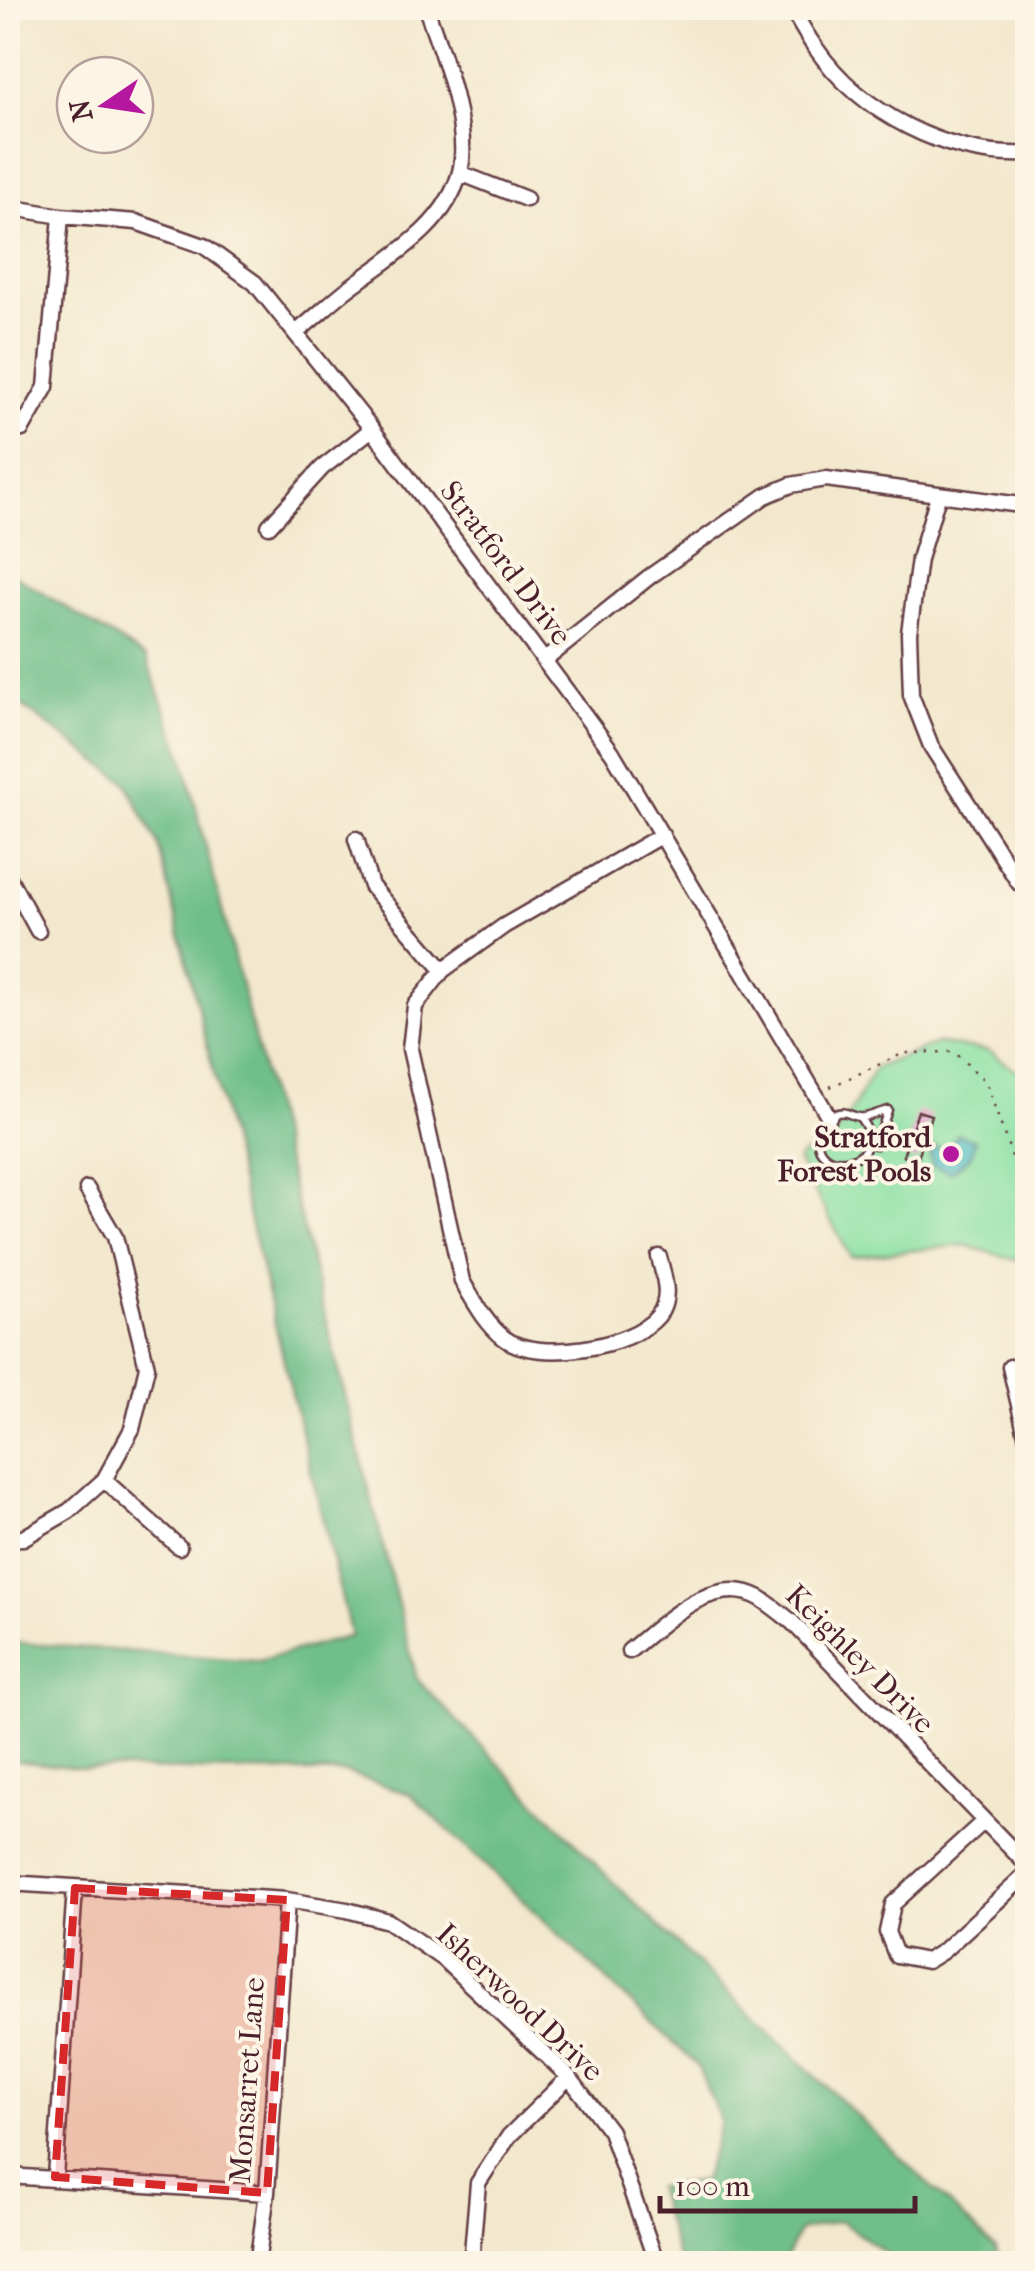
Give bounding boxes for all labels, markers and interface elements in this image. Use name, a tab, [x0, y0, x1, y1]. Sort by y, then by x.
north arrow	[55, 55, 155, 155]
text: N	[62, 96, 100, 125]
street label: Stratford Drive	[433, 474, 579, 652]
place label: Stratford Forest Pools	[777, 1120, 933, 1189]
marker: Stratford Forest Pools	[940, 1143, 962, 1165]
street label: Keighley Drive	[778, 1578, 941, 1741]
street label: Isherwood Drive	[429, 1916, 610, 2089]
street label: Monsarret Lane	[223, 1976, 272, 2184]
scale bar	[660, 2151, 915, 2213]
text: 100 m	[675, 2169, 750, 2204]

